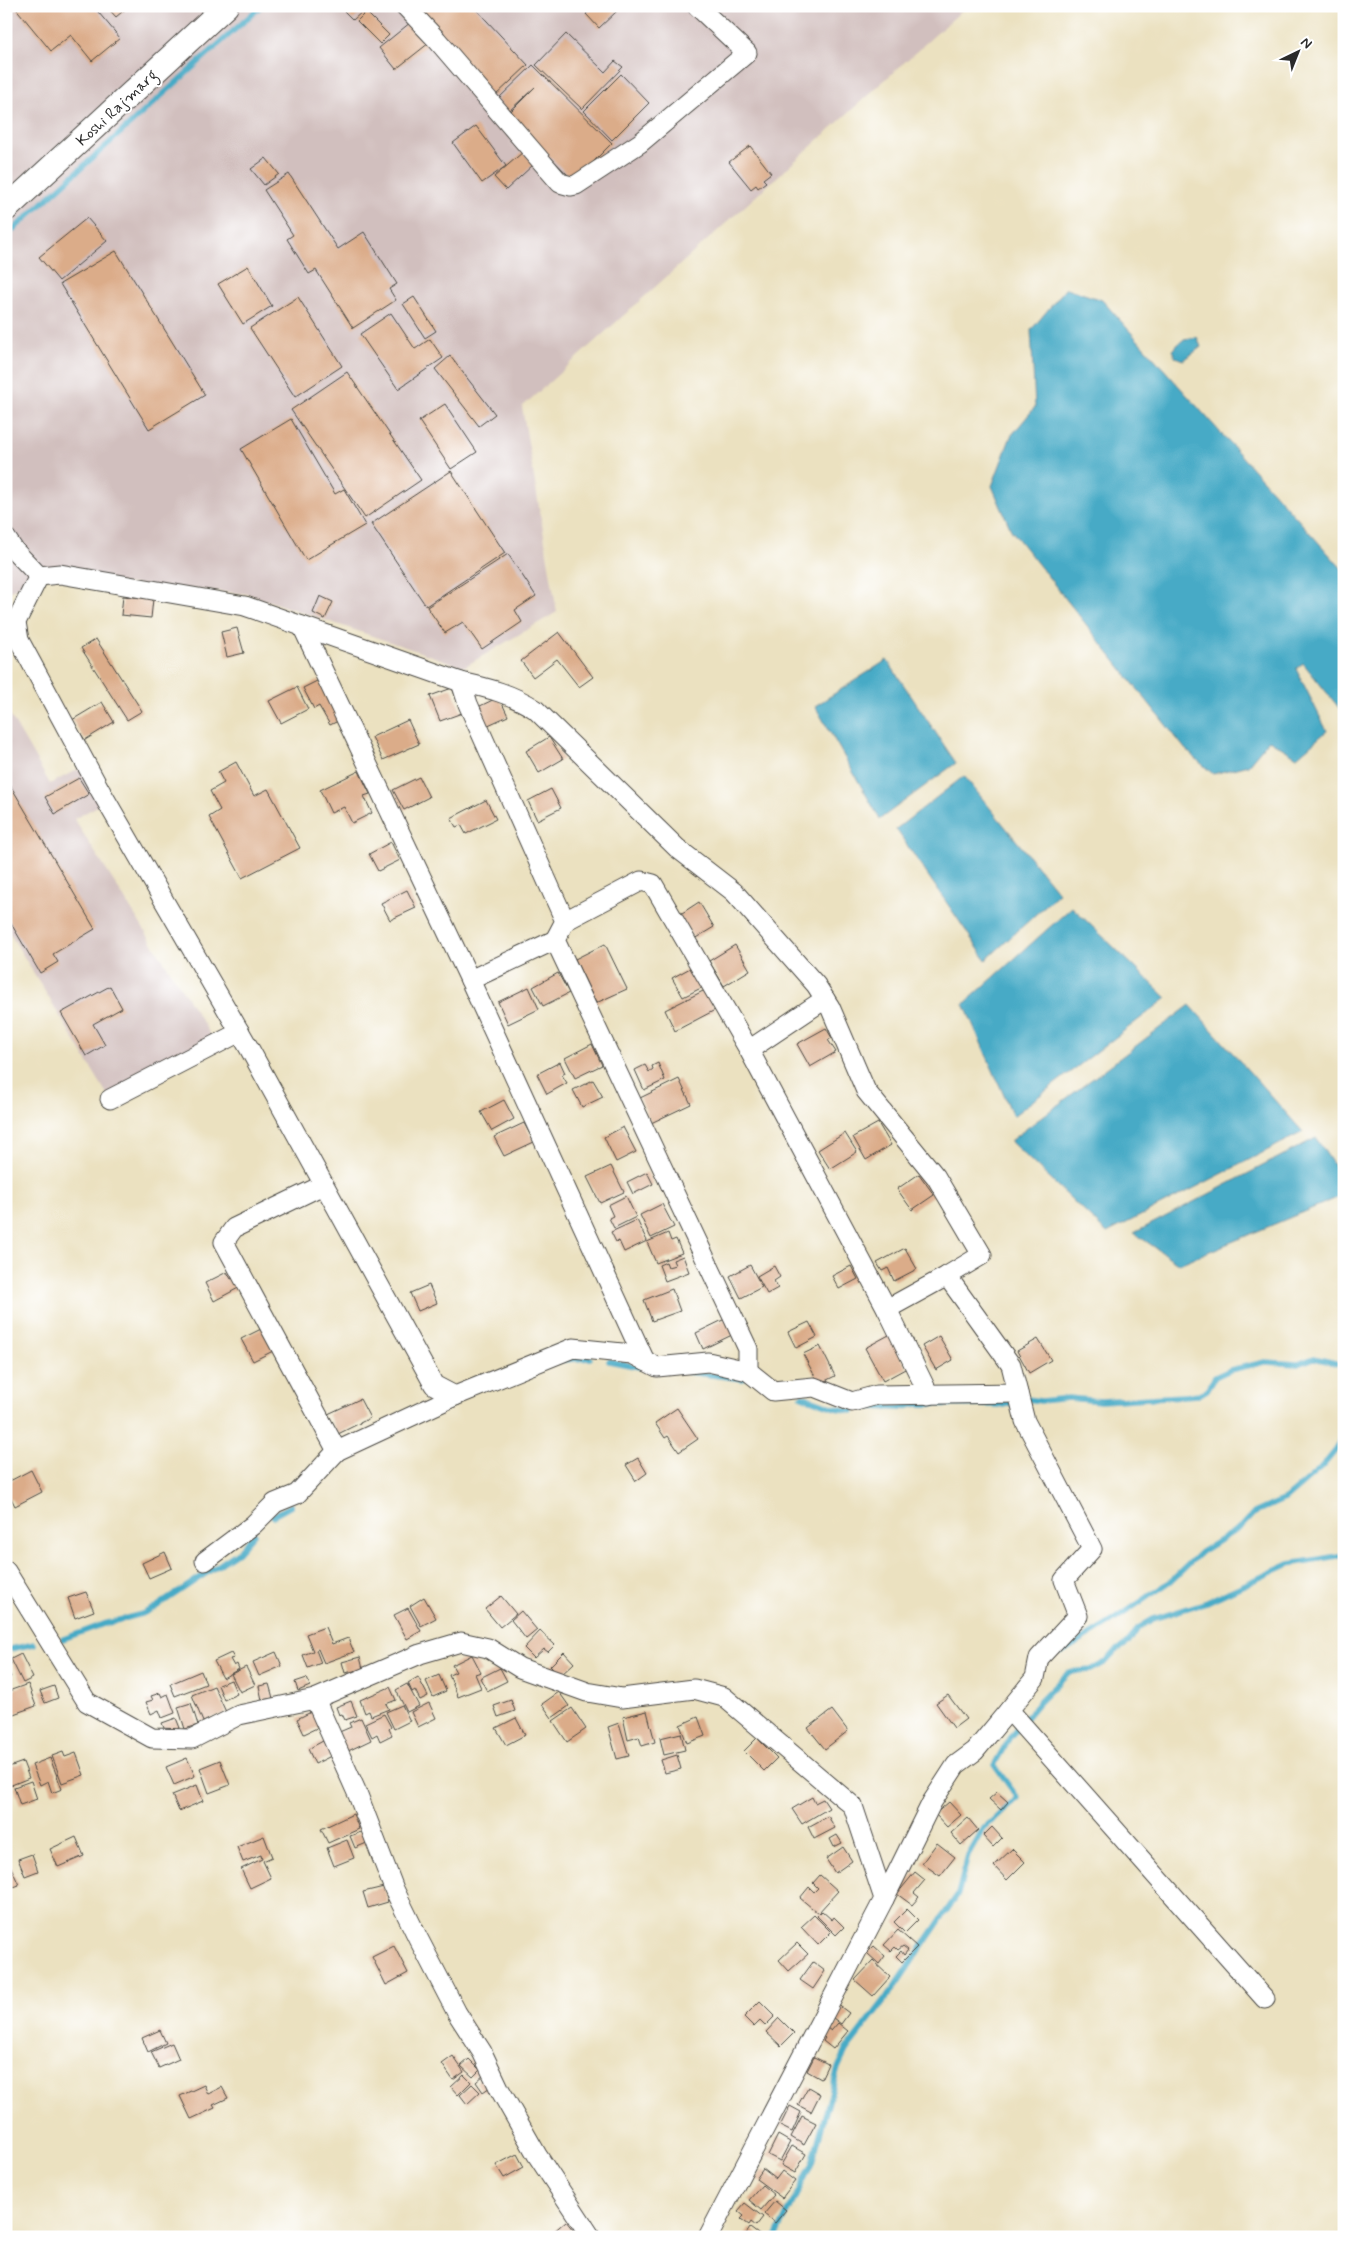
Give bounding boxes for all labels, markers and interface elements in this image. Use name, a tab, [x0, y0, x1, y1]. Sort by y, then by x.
north arrow	[1272, 28, 1322, 78]
text: N	[1297, 33, 1316, 53]
street label: Koshi Rajmarg	[72, 65, 163, 152]

